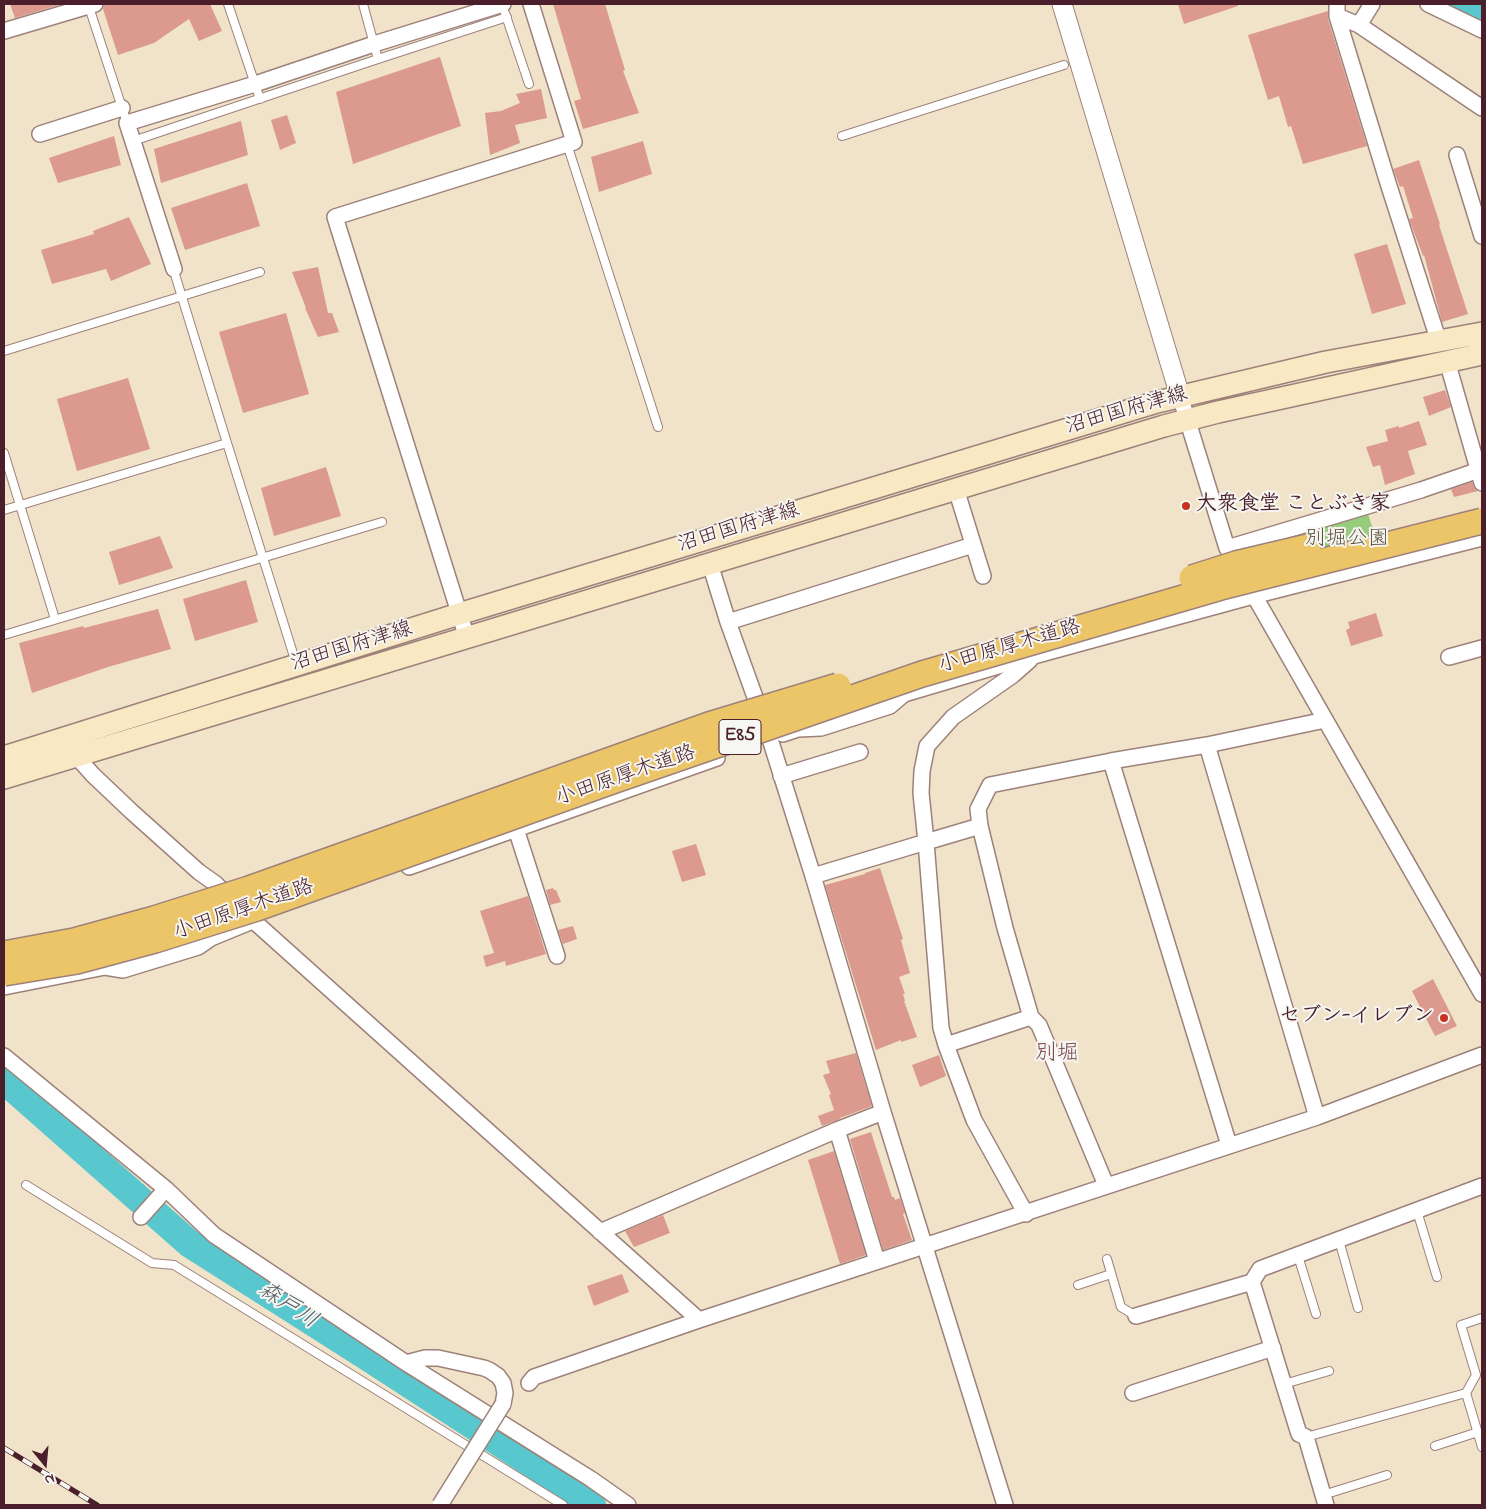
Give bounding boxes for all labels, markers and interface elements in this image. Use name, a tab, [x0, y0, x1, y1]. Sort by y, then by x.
street label: 沼田国府津線	[1063, 383, 1191, 441]
place label: 大衆食堂 ことぶき家	[1196, 493, 1390, 519]
street label: 沼田国府津線	[675, 499, 803, 559]
marker: 大衆食堂 ことぶき家	[1180, 500, 1192, 512]
park label: 別堀公園	[1305, 528, 1389, 554]
street label: 小田原厚木道路	[936, 616, 1084, 680]
street label: 沼田国府津線	[288, 618, 416, 678]
road number: E85	[719, 720, 761, 754]
street label: 小田原厚木道路	[552, 741, 700, 813]
street label: 小田原厚木道路	[170, 875, 318, 947]
place label: セブン-イレブン	[1279, 1005, 1434, 1031]
marker: セブン-イレブン	[1438, 1012, 1450, 1024]
district label: 別堀	[1035, 1042, 1079, 1068]
water label: 森戸川	[252, 1278, 322, 1336]
north arrow	[20, 1439, 70, 1489]
text: N	[42, 1467, 57, 1490]

